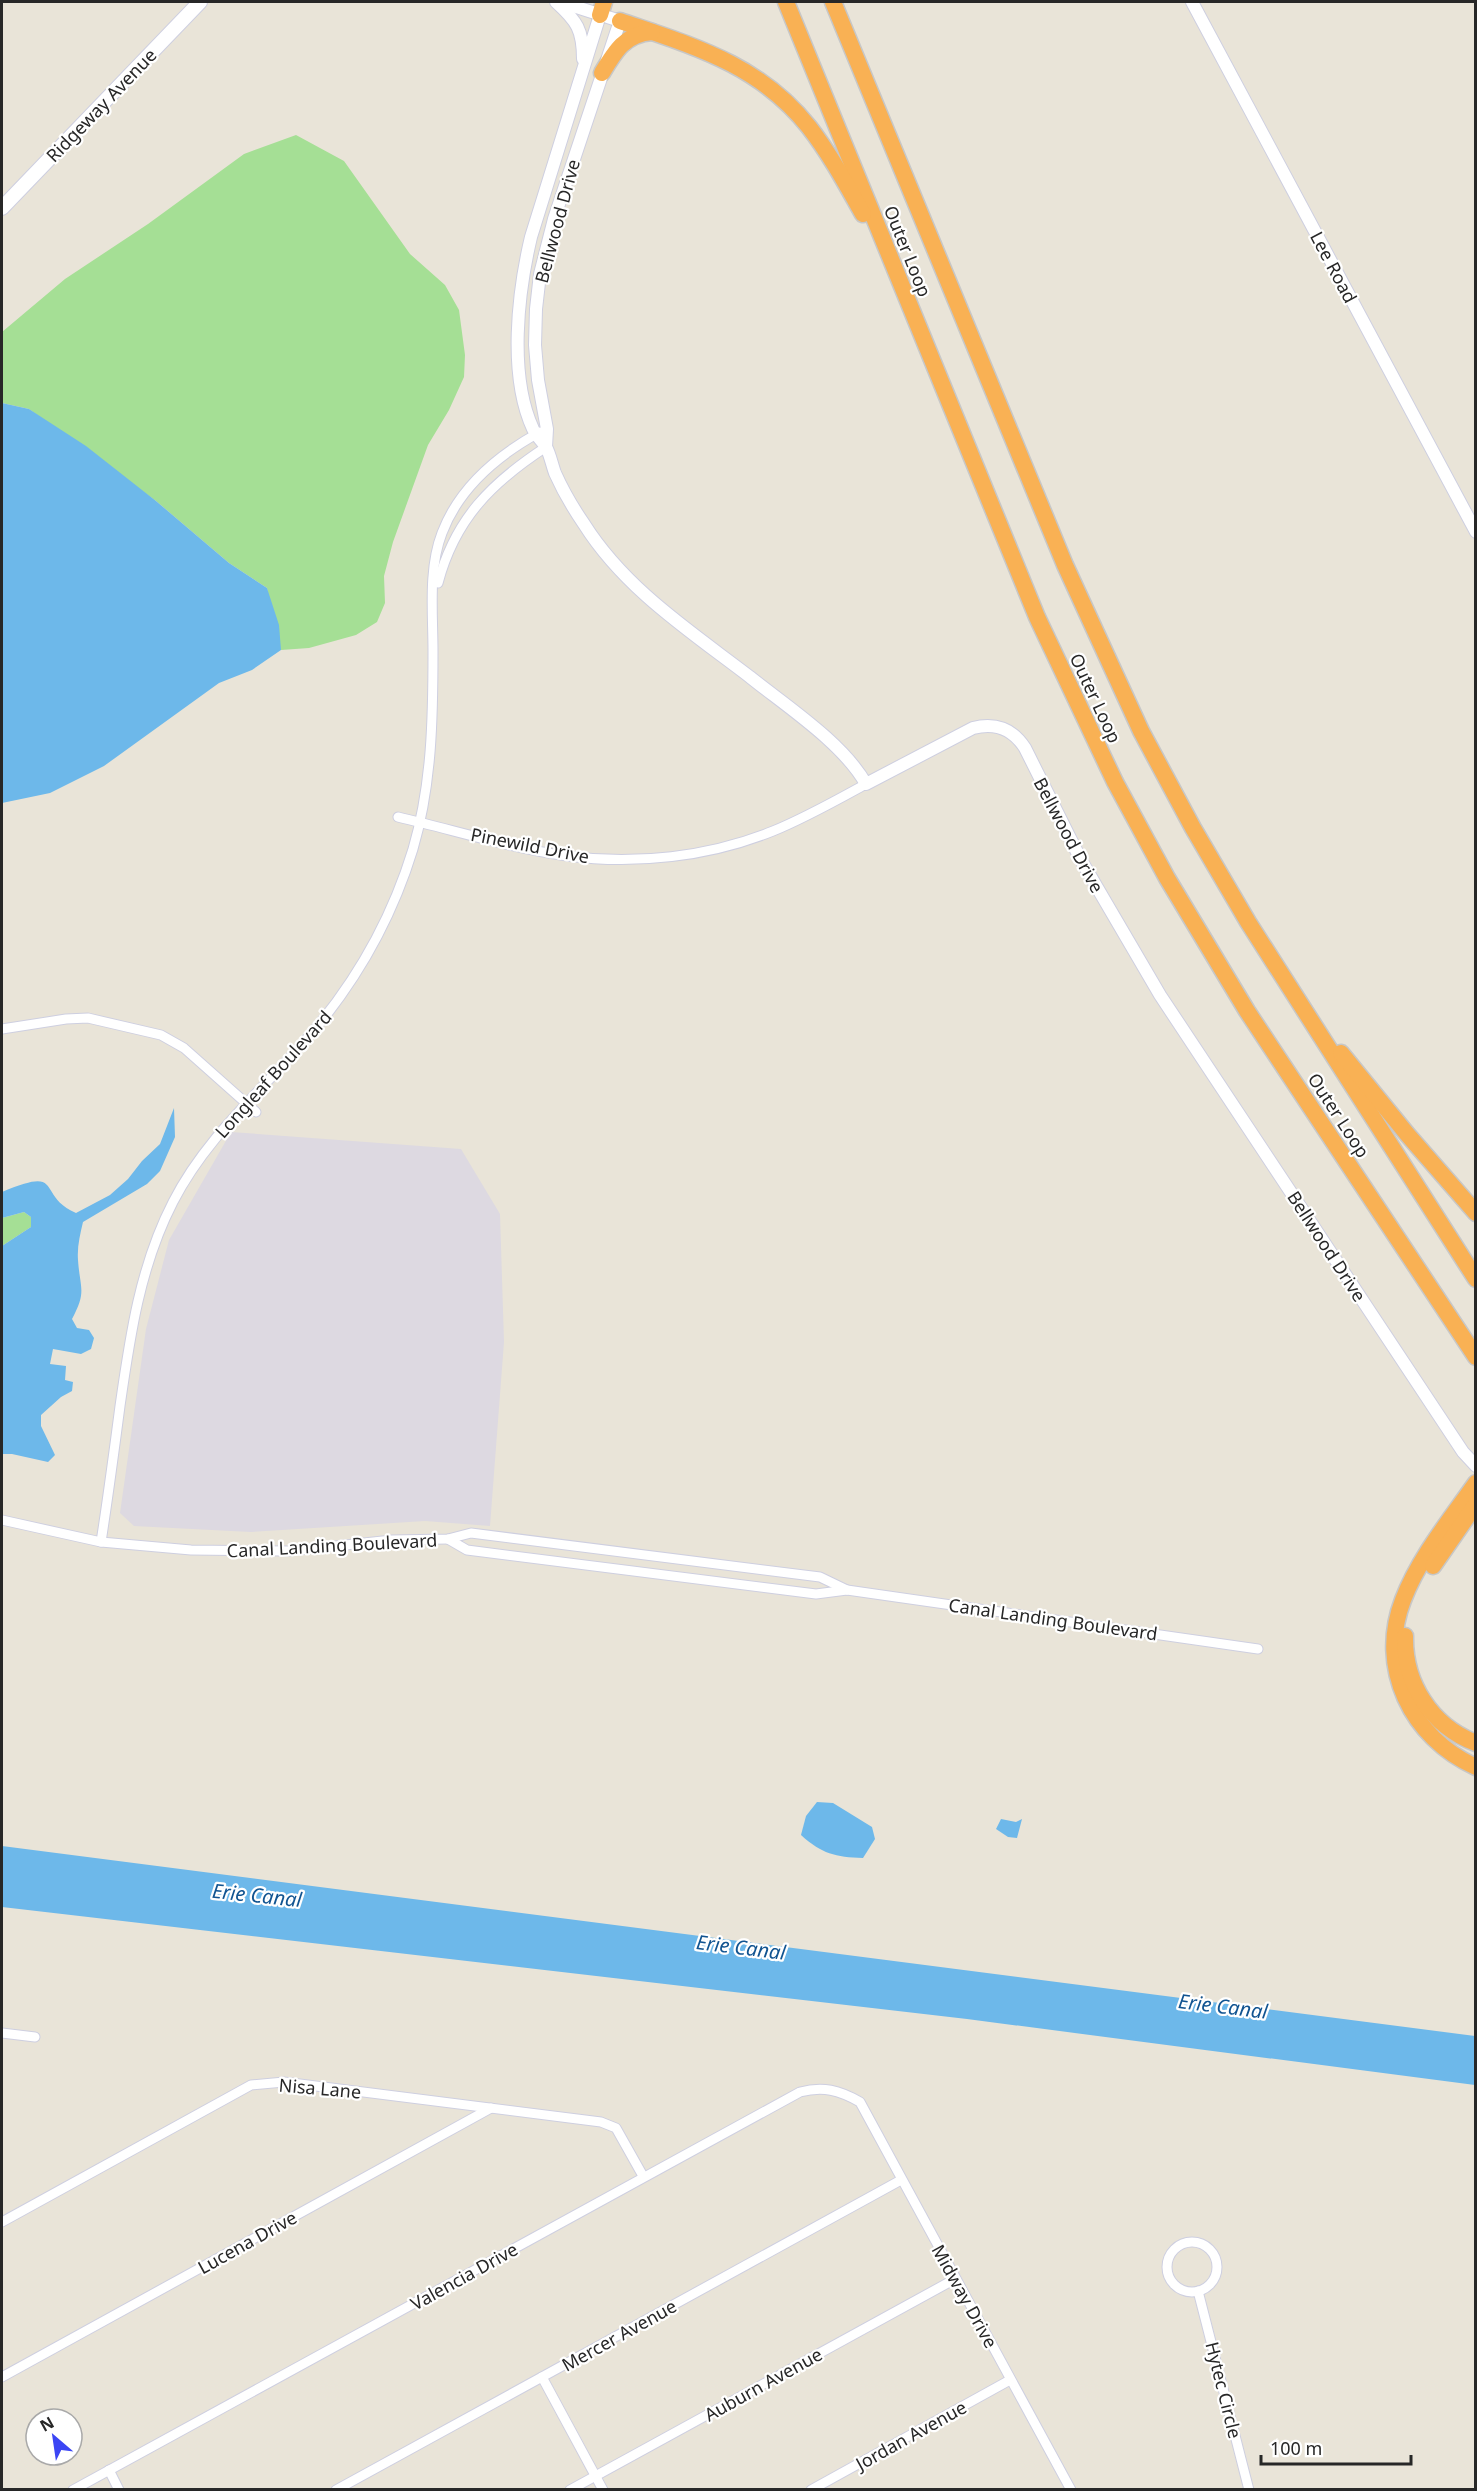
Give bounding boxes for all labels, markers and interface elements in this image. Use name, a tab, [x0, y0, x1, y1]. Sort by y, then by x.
street label: Ridgeway Avenue	[41, 43, 161, 167]
street label: Bellwood Drive	[529, 156, 585, 286]
street label: Outer Loop	[879, 202, 937, 300]
street label: Lee Road	[1305, 227, 1363, 307]
street label: Outer Loop	[1065, 649, 1127, 747]
street label: Bellwood Drive	[1029, 773, 1109, 897]
street label: Pinewild Drive	[469, 822, 591, 868]
street label: Longleaf Boulevard	[209, 1005, 337, 1143]
street label: Outer Loop	[1303, 1068, 1375, 1162]
street label: Bellwood Drive	[1282, 1186, 1372, 1306]
street label: Canal Landing Boulevard	[226, 1528, 438, 1562]
street label: Canal Landing Boulevard	[947, 1592, 1159, 1646]
water label: Erie Canal	[211, 1877, 304, 1913]
water label: Erie Canal	[695, 1928, 788, 1966]
water label: Erie Canal	[1177, 1987, 1270, 2025]
street label: Nisa Lane	[278, 2072, 362, 2104]
street label: Lucena Drive	[193, 2205, 301, 2279]
street label: Valencia Drive	[406, 2237, 522, 2315]
street label: Midway Drive	[927, 2240, 1003, 2352]
street label: Mercer Avenue	[557, 2294, 681, 2376]
street label: Hytec Circle	[1200, 2339, 1248, 2441]
street label: Auburn Avenue	[700, 2342, 826, 2426]
street label: Jordan Avenue	[850, 2395, 971, 2476]
north arrow	[24, 2407, 84, 2467]
text: N	[36, 2411, 58, 2437]
scale bar	[1261, 2428, 1411, 2466]
text: 100 m	[1270, 2436, 1322, 2460]

